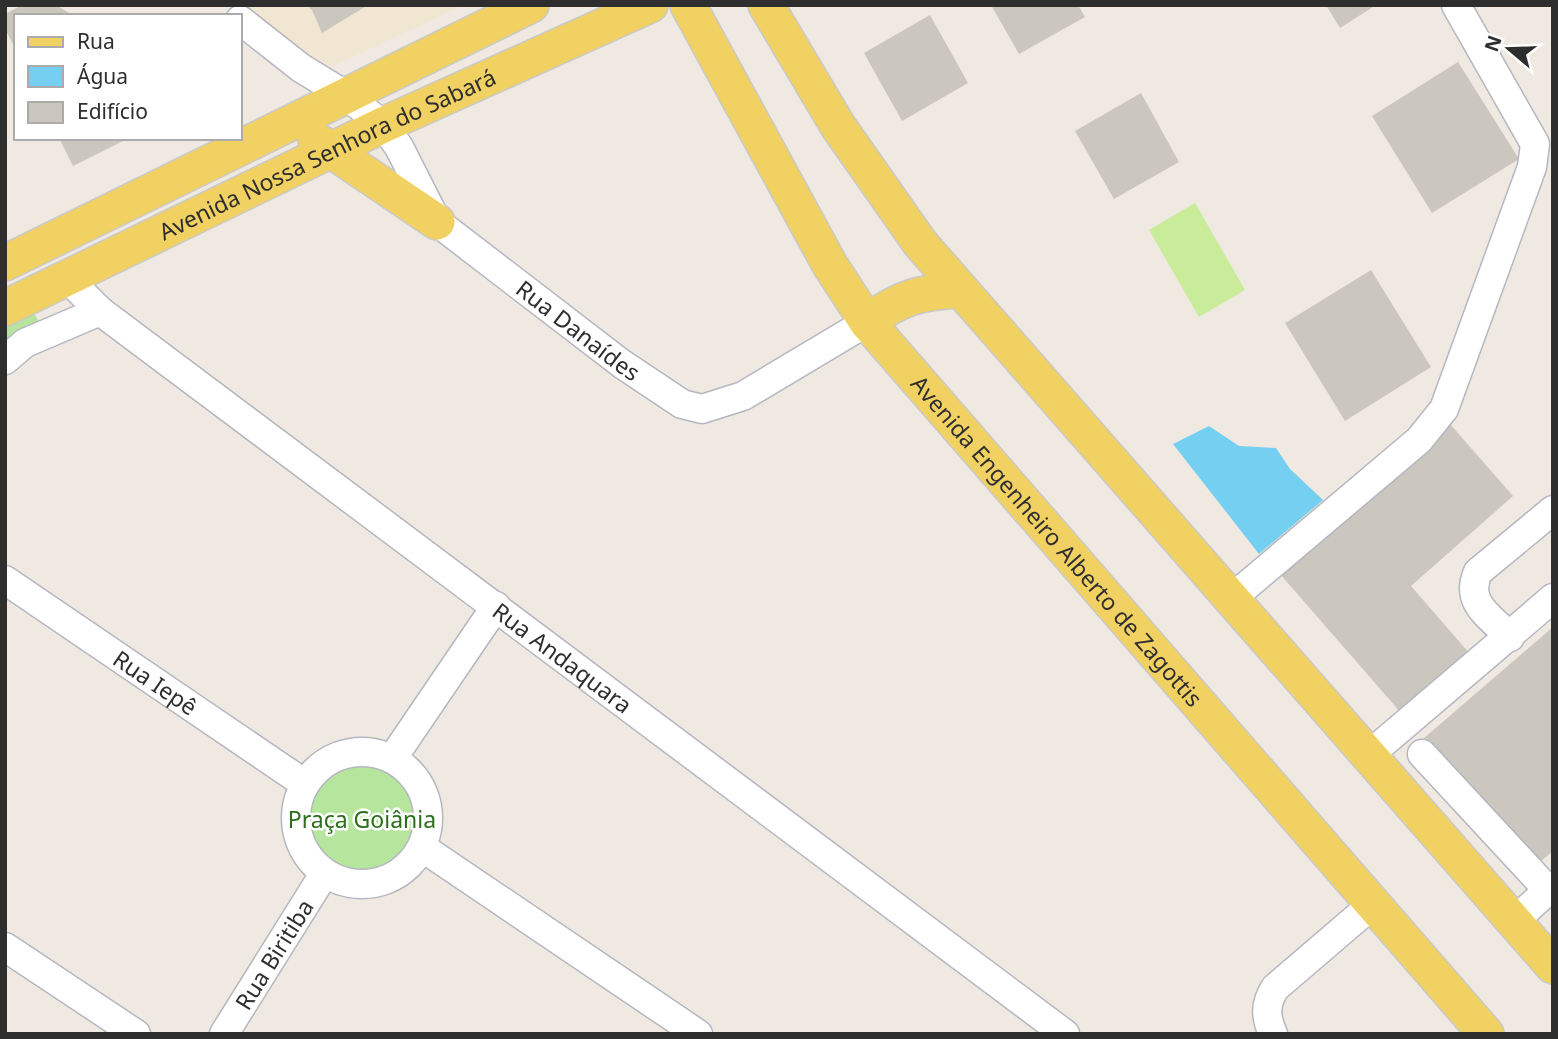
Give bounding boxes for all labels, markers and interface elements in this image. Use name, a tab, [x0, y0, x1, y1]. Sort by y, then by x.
legend	[14, 14, 242, 140]
north arrow	[1474, 14, 1544, 84]
text: Rua	[77, 27, 115, 55]
text: N	[1478, 32, 1508, 55]
street label: Avenida Nossa Senhora do Sabará	[153, 60, 501, 247]
text: Água	[77, 62, 128, 90]
text: Edifício	[77, 97, 148, 125]
street label: Rua Danaídes	[510, 273, 647, 388]
street label: Avenida Engenheiro Alberto de Zagottis	[904, 368, 1210, 713]
street label: Rua Andaquara	[486, 595, 639, 720]
street label: Rua Iepê	[107, 642, 204, 722]
park label: Praça Goiânia	[288, 803, 436, 835]
street label: Rua Biritiba	[227, 893, 321, 1016]

